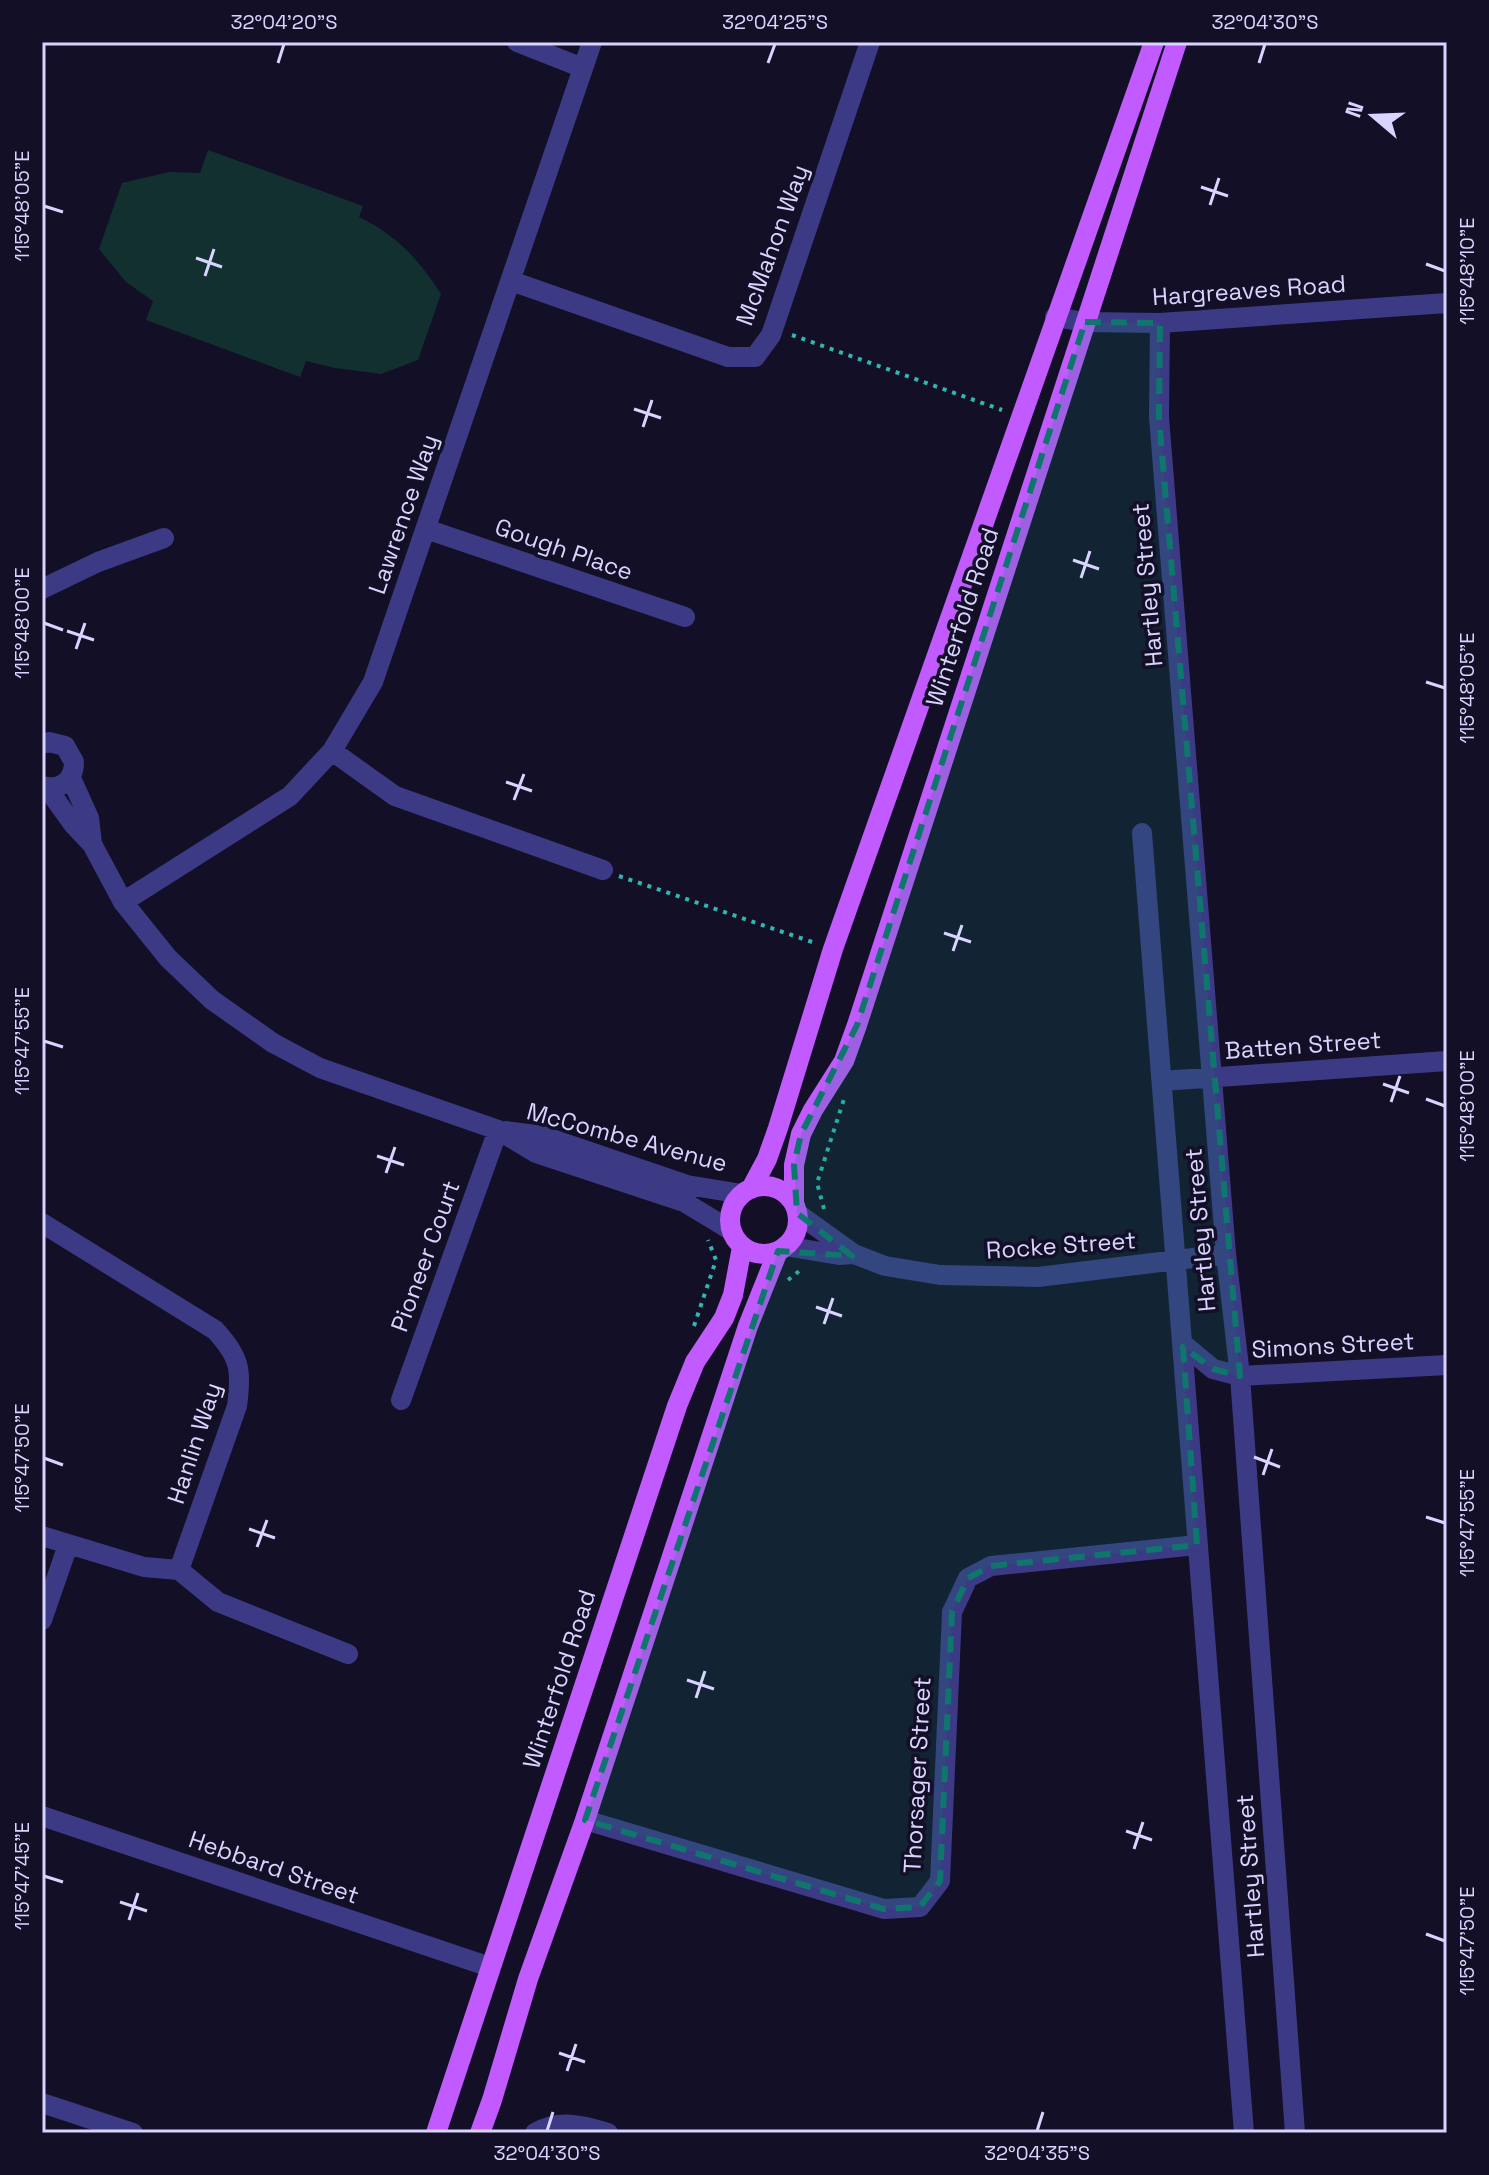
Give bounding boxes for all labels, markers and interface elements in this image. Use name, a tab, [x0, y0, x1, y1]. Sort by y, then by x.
text: 32°04'20"S	[230, 9, 338, 35]
text: 32°04'25"S	[722, 9, 828, 35]
text: 32°04'30"S	[1211, 9, 1319, 35]
north arrow	[1333, 76, 1413, 156]
text: N	[1338, 98, 1370, 121]
text: 115°48'05"E	[9, 151, 35, 261]
street label: McMahon Way	[729, 160, 815, 330]
text: 115°48'10"E	[1454, 217, 1480, 325]
street label: Hargreaves Road	[1151, 268, 1347, 312]
street label: Lawrence Way	[361, 430, 445, 598]
street label: Hartley Street	[1124, 502, 1170, 668]
street label: Gough Place	[491, 511, 637, 587]
street label: Winterfold Road	[918, 524, 1006, 710]
text: 115°48'00"E	[9, 567, 35, 679]
text: 115°48'05"E	[1454, 633, 1480, 743]
text: 115°47'55"E	[9, 987, 35, 1095]
street label: Batten Street	[1224, 1024, 1382, 1066]
text: 115°48'00"E	[1454, 1050, 1480, 1162]
street label: McCombe Avenue	[523, 1095, 731, 1179]
street label: Hartley Street	[1177, 1147, 1223, 1313]
street label: Pioneer Court	[383, 1176, 467, 1336]
street label: Rocke Street	[985, 1224, 1137, 1266]
street label: Simons Street	[1251, 1325, 1415, 1365]
street label: Hanlin Way	[160, 1378, 228, 1508]
text: 115°47'50"E	[9, 1403, 35, 1513]
text: 115°47'55"E	[1454, 1469, 1480, 1577]
street label: Winterfold Road	[515, 1586, 603, 1772]
street label: Thorsager Street	[896, 1676, 938, 1874]
street label: Hartley Street	[1229, 1793, 1271, 1959]
text: 115°47'45"E	[9, 1822, 35, 1930]
street label: Hebbard Street	[185, 1823, 363, 1911]
text: 115°47'50"E	[1454, 1886, 1480, 1996]
text: 32°04'30"S	[493, 2140, 601, 2166]
text: 32°04'35"S	[984, 2140, 1090, 2166]

